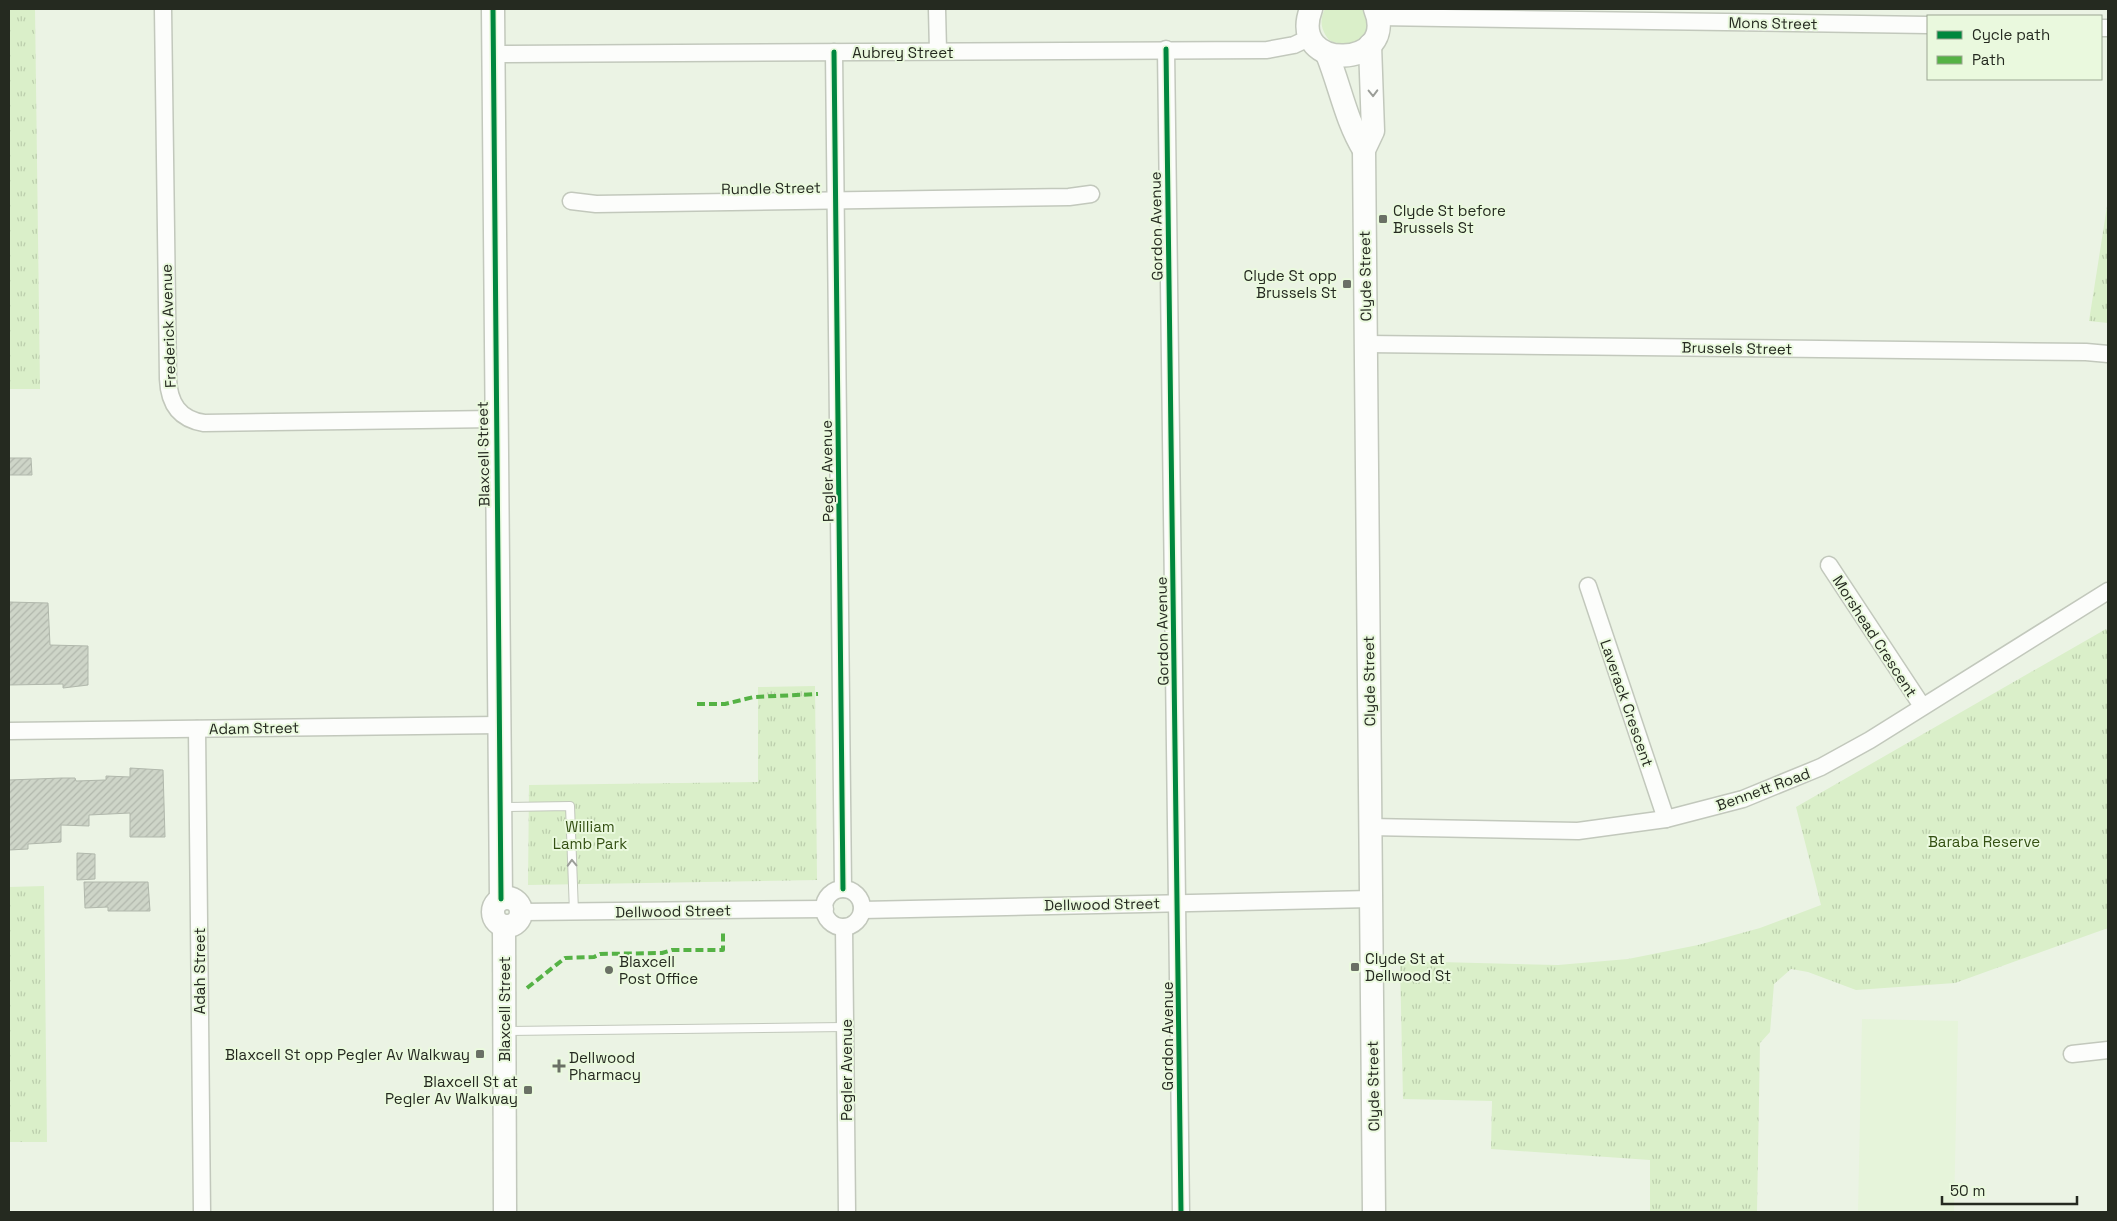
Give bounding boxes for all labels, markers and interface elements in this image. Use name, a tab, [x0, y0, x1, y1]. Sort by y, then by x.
street label: Mons Street	[1728, 13, 1818, 33]
legend	[1927, 15, 2102, 80]
text: Cycle path	[1972, 25, 2050, 44]
street label: Aubrey Street	[852, 43, 954, 62]
text: Path	[1972, 50, 2005, 69]
one-way arrow	[1368, 90, 1378, 97]
street label: Gordon Avenue	[1146, 171, 1166, 281]
street label: Rundle Street	[721, 178, 821, 198]
place label: Clyde St before Brussels St	[1393, 201, 1506, 237]
marker: Clyde St before Brussels St	[1377, 213, 1389, 225]
street label: Clyde Street	[1355, 230, 1375, 322]
street label: Frederick Avenue	[156, 264, 180, 388]
place label: Clyde St opp Brussels St	[1244, 266, 1337, 302]
marker: Clyde St opp Brussels St	[1341, 278, 1353, 290]
street label: Brussels Street	[1681, 338, 1793, 358]
street label: Blaxcell Street	[473, 401, 493, 507]
street label: Pegler Avenue	[817, 420, 837, 522]
street label: Morshead Crescent	[1829, 572, 1921, 700]
street label: Gordon Avenue	[1152, 576, 1172, 686]
street label: Clyde Street	[1359, 635, 1379, 727]
street label: Laverack Crescent	[1596, 637, 1658, 769]
street label: Adam Street	[209, 718, 299, 738]
street label: Bennett Road	[1713, 763, 1813, 815]
park label: William Lamb Park	[553, 817, 627, 853]
park label: Baraba Reserve	[1928, 832, 2040, 851]
one-way arrow	[567, 859, 577, 867]
street label: Dellwood Street	[1044, 893, 1160, 915]
street label: Dellwood Street	[615, 900, 731, 922]
street label: Adah Street	[190, 928, 209, 1014]
place label: Clyde St at Dellwood St	[1365, 949, 1451, 985]
place label: Blaxcell Post Office	[619, 952, 698, 988]
street label: Blaxcell Street	[495, 956, 514, 1062]
marker: Clyde St at Dellwood St	[1349, 961, 1361, 973]
marker: Blaxcell Post Office	[603, 964, 615, 976]
street label: Gordon Avenue	[1158, 981, 1177, 1091]
street label: Pegler Avenue	[837, 1019, 856, 1121]
street label: Clyde Street	[1363, 1040, 1383, 1132]
place label: Blaxcell St opp Pegler Av Walkway	[225, 1045, 470, 1064]
marker: Blaxcell St opp Pegler Av Walkway	[474, 1048, 486, 1060]
place label: Dellwood Pharmacy	[569, 1048, 641, 1084]
marker: Dellwood Pharmacy	[553, 1060, 565, 1072]
place label: Blaxcell St at Pegler Av Walkway	[385, 1072, 518, 1108]
marker: Blaxcell St at Pegler Av Walkway	[522, 1084, 534, 1096]
scale bar	[1942, 1174, 2077, 1206]
text: 50 m	[1950, 1181, 1985, 1200]

